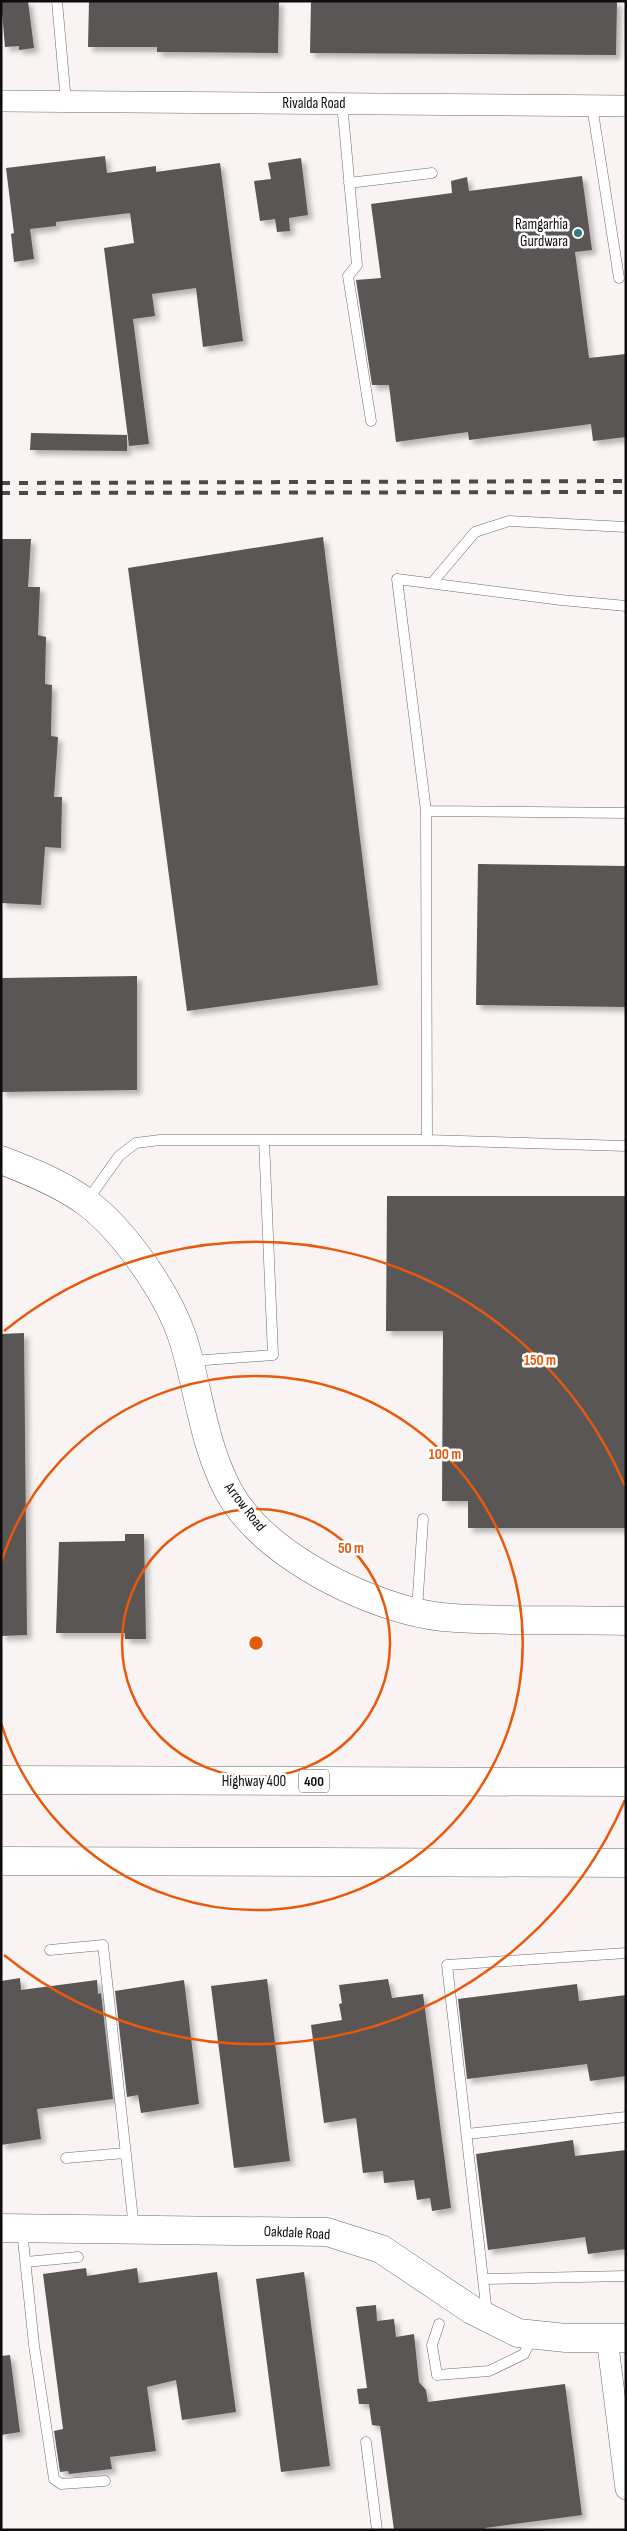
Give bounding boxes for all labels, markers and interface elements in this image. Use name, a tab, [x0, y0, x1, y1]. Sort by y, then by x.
street label: Rivalda Road	[282, 94, 346, 113]
place label: Ramgarhia Gurdwara	[515, 215, 568, 251]
marker: Ramgarhia Gurdwara	[572, 227, 584, 239]
text: 150 m	[524, 1351, 556, 1370]
text: 100 m	[429, 1445, 461, 1464]
street label: Arrow Road	[219, 1478, 270, 1535]
text: 50 m	[338, 1539, 364, 1558]
centre of rings	[247, 1634, 265, 1652]
road number: 400	[299, 1770, 329, 1792]
street label: Highway 400	[222, 1772, 286, 1791]
street label: Oakdale Road	[263, 2222, 331, 2244]

